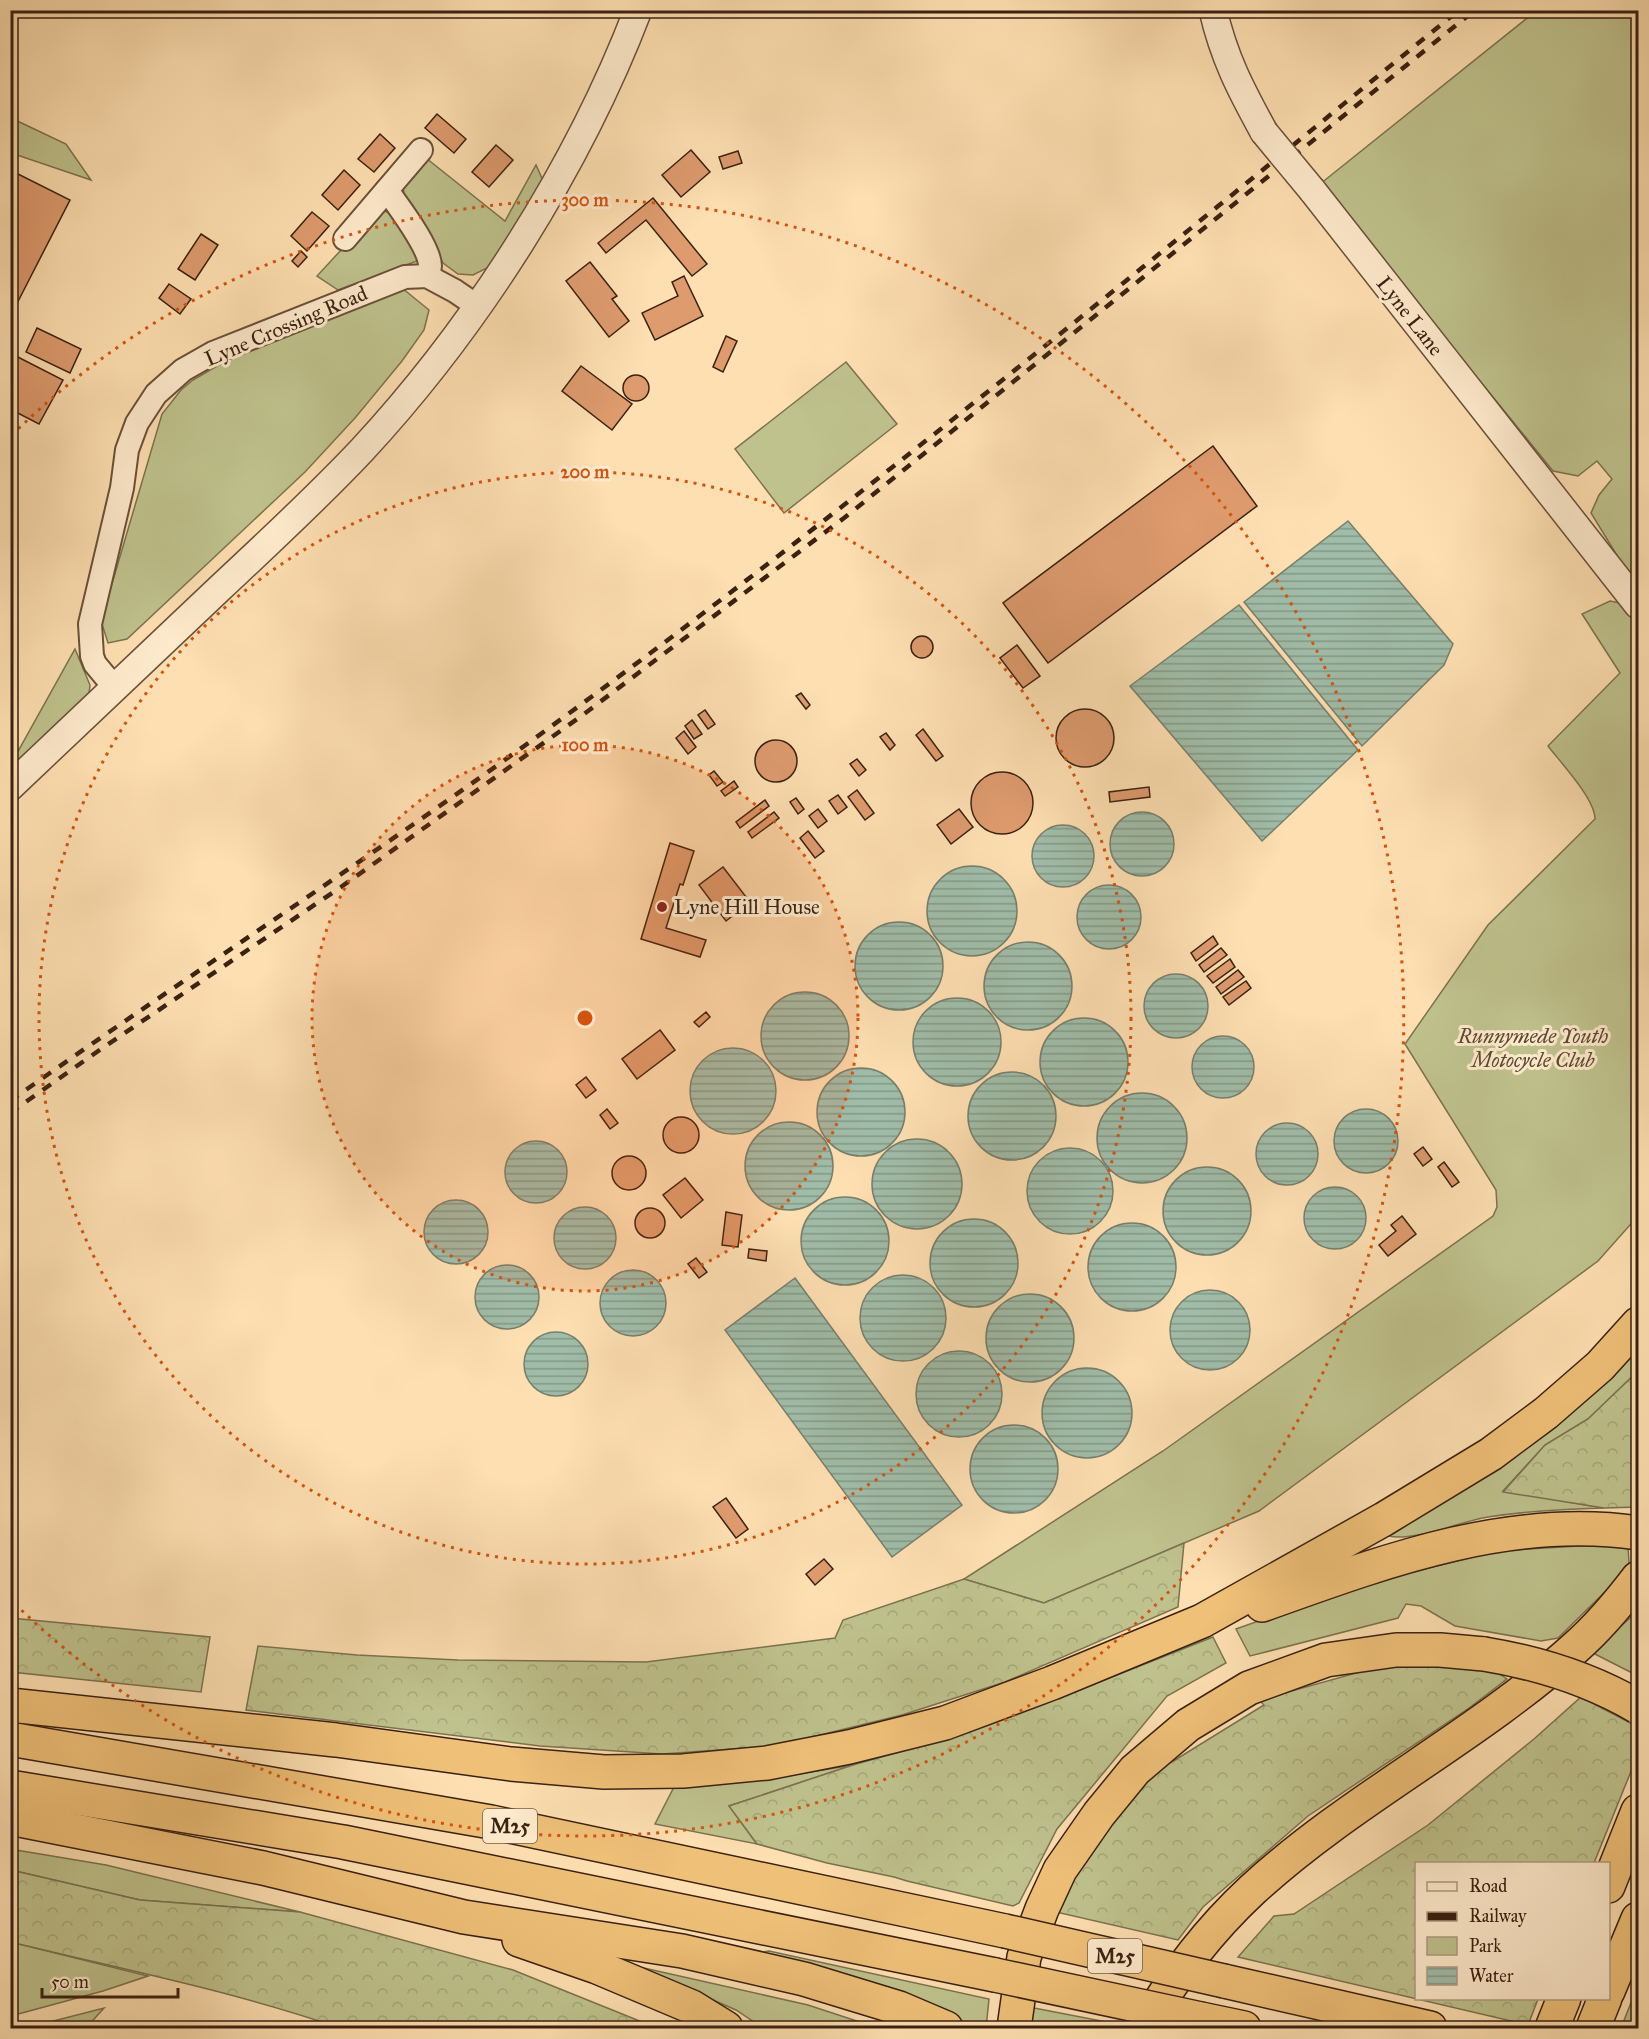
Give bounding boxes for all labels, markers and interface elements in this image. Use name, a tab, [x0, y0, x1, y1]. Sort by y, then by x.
text: 300 m	[561, 189, 609, 212]
street label: Lyne Lane	[1371, 271, 1449, 361]
street label: Lyne Crossing Road	[201, 280, 372, 372]
text: 200 m	[561, 461, 610, 483]
text: 100 m	[562, 734, 609, 756]
place label: Lyne Hill House	[674, 894, 820, 920]
marker: Lyne Hill House	[655, 900, 669, 914]
centre of rings	[575, 1008, 595, 1028]
park label: Runnymede Youth Motocycle Club	[1457, 1023, 1608, 1073]
road number: M25	[483, 1809, 537, 1843]
legend	[1415, 1862, 1610, 2000]
text: Road	[1469, 1875, 1507, 1897]
text: Railway	[1469, 1905, 1527, 1927]
text: Park	[1469, 1935, 1502, 1957]
road number: M25	[1088, 1939, 1142, 1973]
scale bar	[42, 1961, 178, 1999]
text: Water	[1469, 1965, 1514, 1987]
text: 50 m	[51, 1971, 89, 1993]

